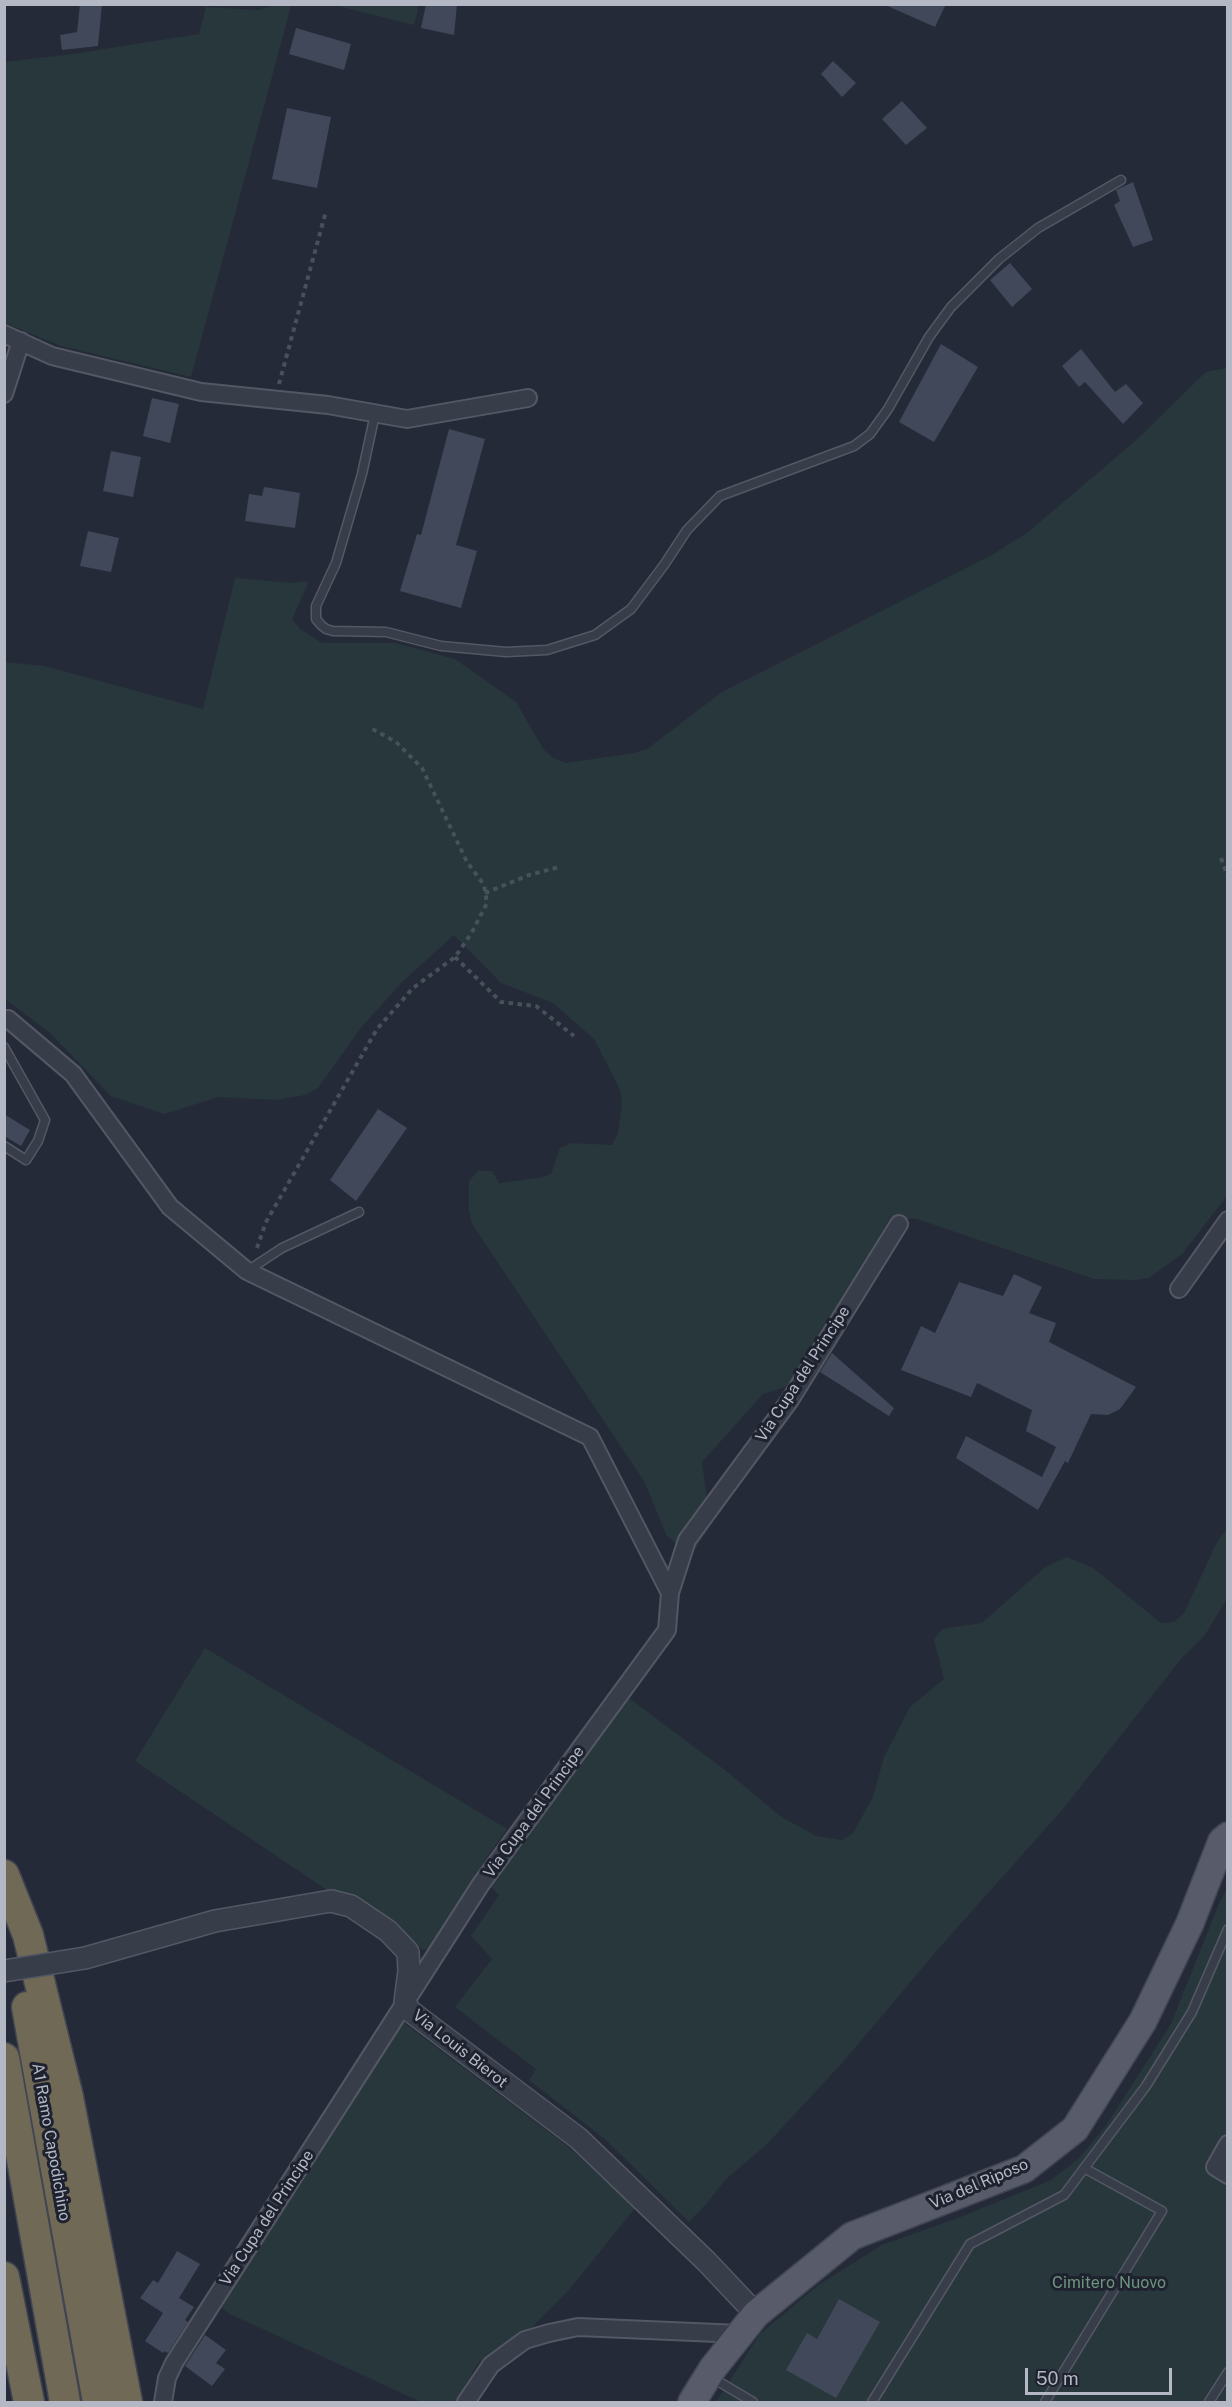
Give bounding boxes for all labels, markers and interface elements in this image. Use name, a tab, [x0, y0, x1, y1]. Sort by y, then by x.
street label: Via Cupa del Principe	[752, 1302, 854, 1446]
street label: Via Cupa del Principe	[480, 1742, 588, 1882]
street label: Via Louis Bierot	[409, 2006, 511, 2092]
street label: A1 Ramo Capodichino	[28, 2061, 74, 2223]
street label: Via Cupa del Principe	[216, 2146, 318, 2290]
street label: Via del Riposo	[927, 2155, 1031, 2213]
park label: Cimitero Nuovo	[1052, 2273, 1166, 2293]
scale bar	[1028, 2356, 1175, 2394]
text: 50 m	[1036, 2368, 1079, 2389]

